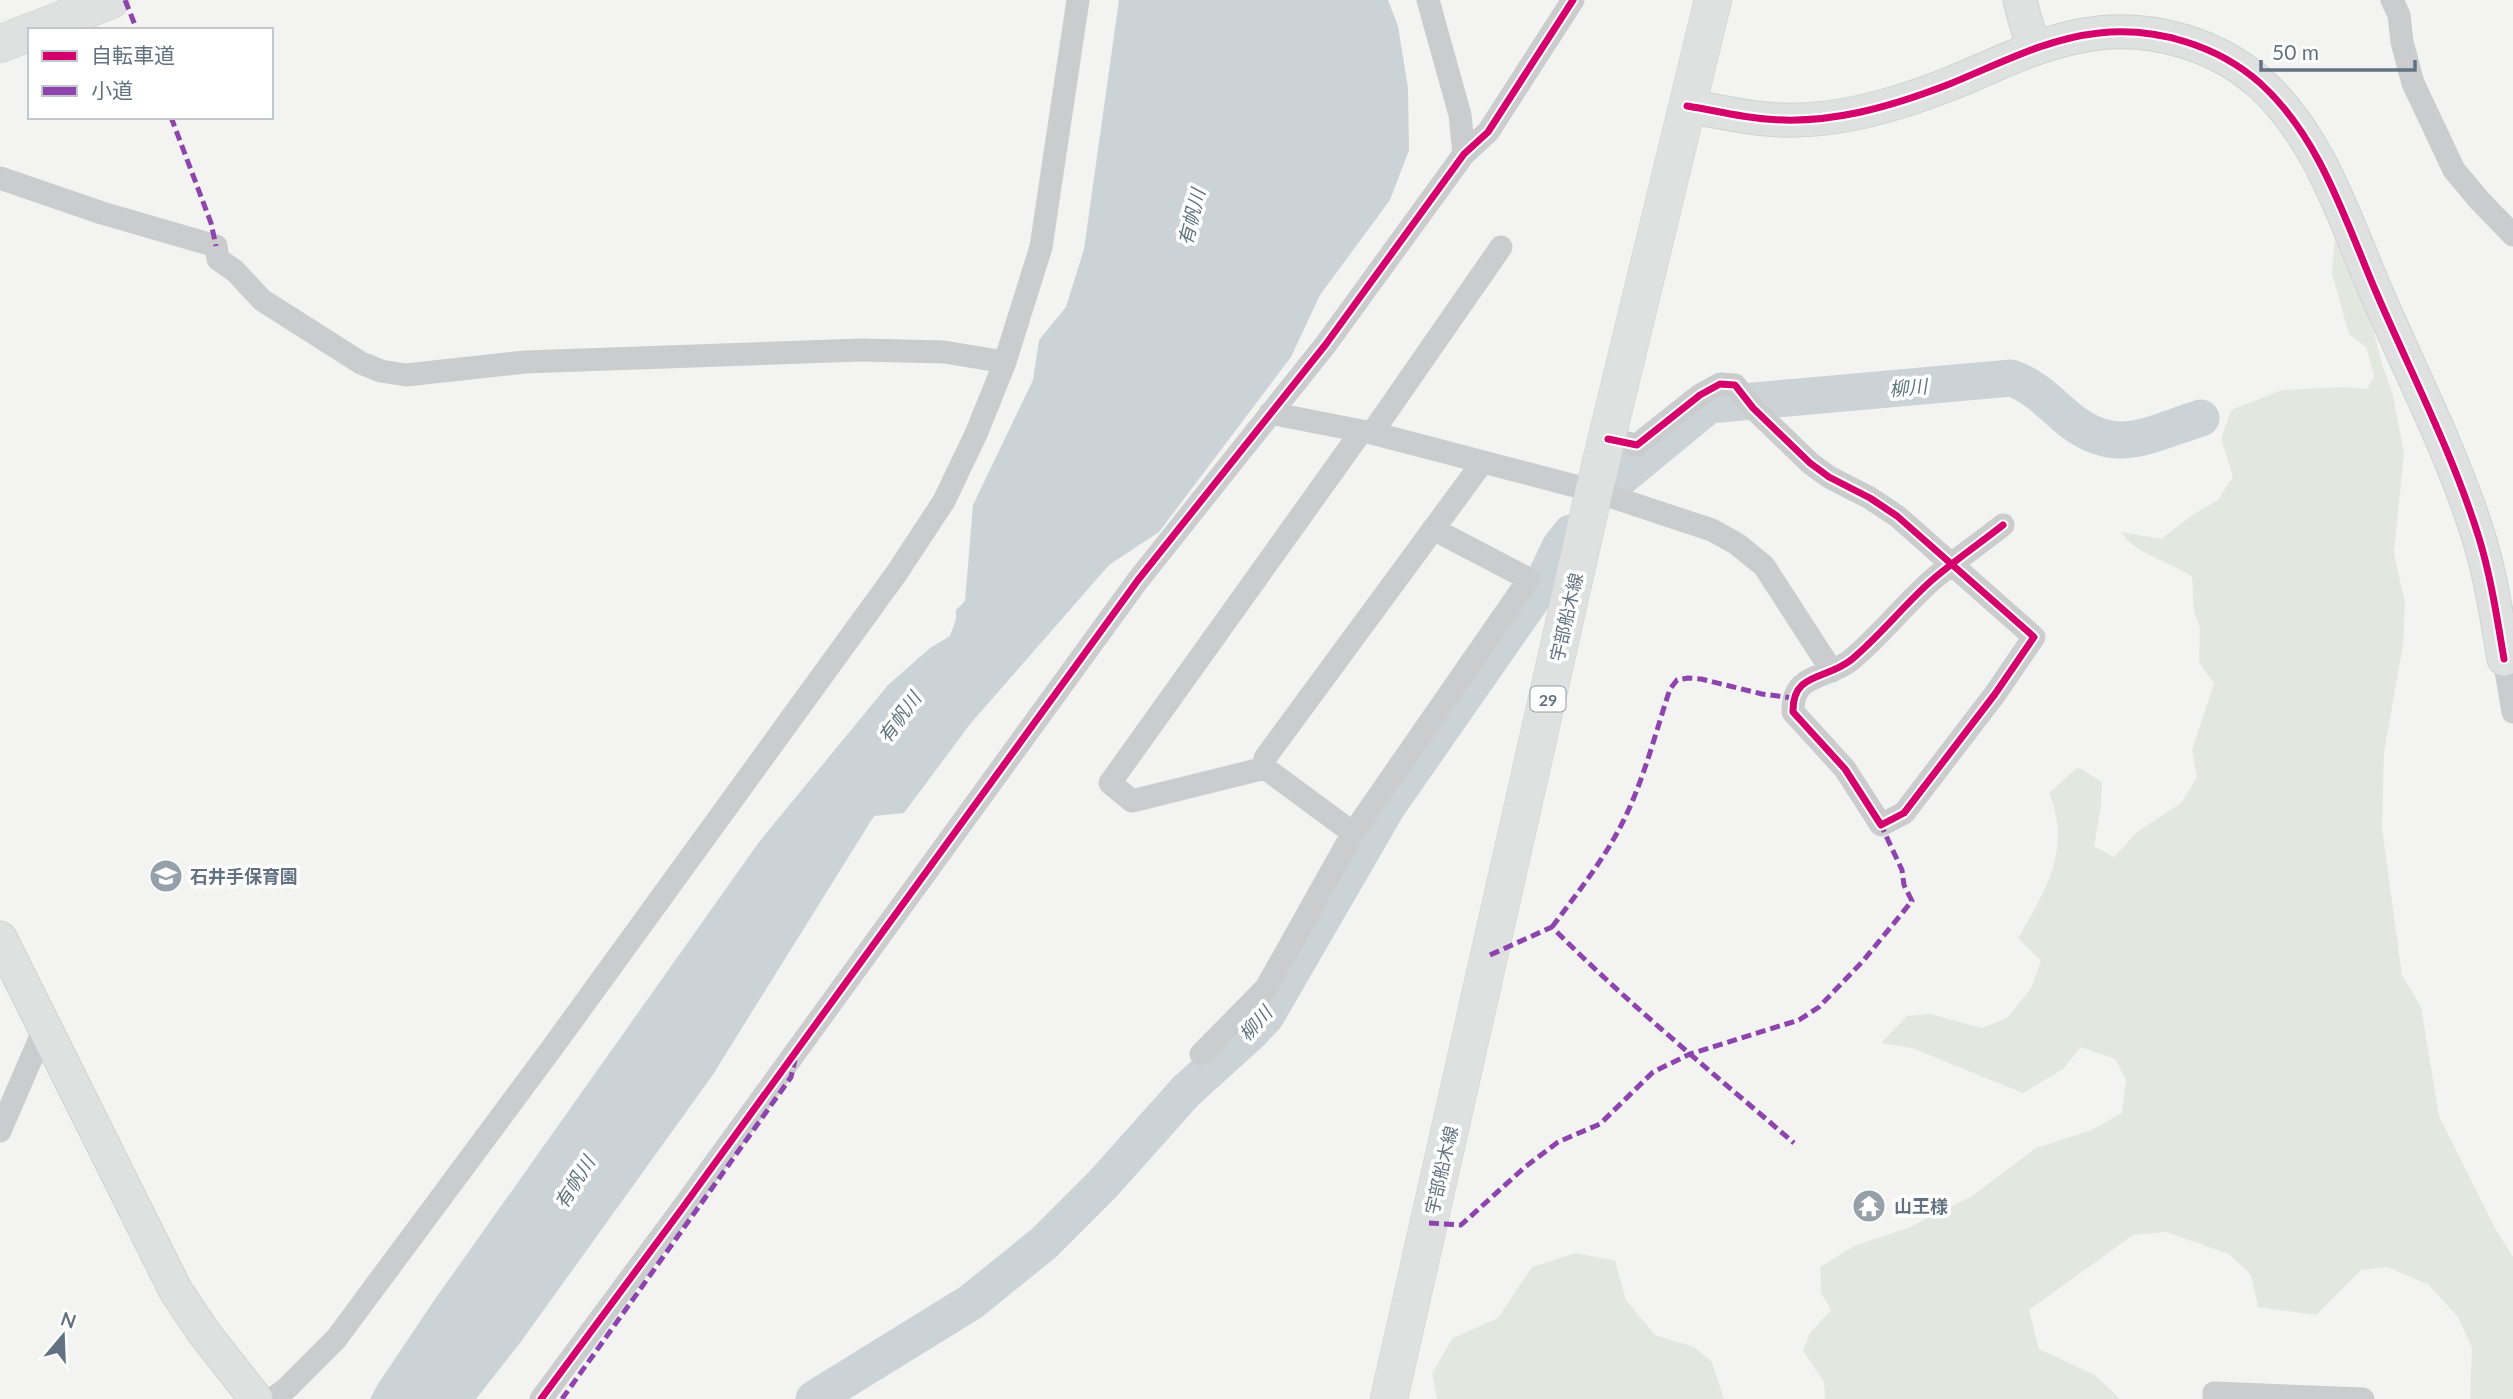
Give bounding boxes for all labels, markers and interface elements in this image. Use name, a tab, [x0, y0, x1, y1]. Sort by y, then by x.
legend	[28, 28, 273, 119]
scale bar	[2261, 28, 2415, 72]
text: 50 m	[2272, 39, 2319, 64]
text: 自転車道	[91, 42, 175, 67]
text: 小道	[91, 77, 133, 102]
water label: 有帆川	[1173, 185, 1210, 247]
water label: 柳川	[1888, 374, 1930, 400]
street label: 宇部船木線	[1545, 571, 1587, 663]
water label: 有帆川	[873, 686, 926, 747]
road number: 29	[1530, 686, 1566, 712]
school or university icon: 石井手保育園	[147, 857, 185, 895]
place label: 石井手保育園	[190, 865, 298, 887]
water label: 柳川	[1234, 1000, 1278, 1045]
street label: 宇部船木線	[1420, 1124, 1462, 1216]
water label: 有帆川	[549, 1150, 600, 1212]
temple icon: 山王様	[1850, 1187, 1888, 1225]
place label: 山王様	[1894, 1195, 1948, 1217]
north arrow	[28, 1301, 98, 1371]
text: N	[58, 1306, 79, 1333]

